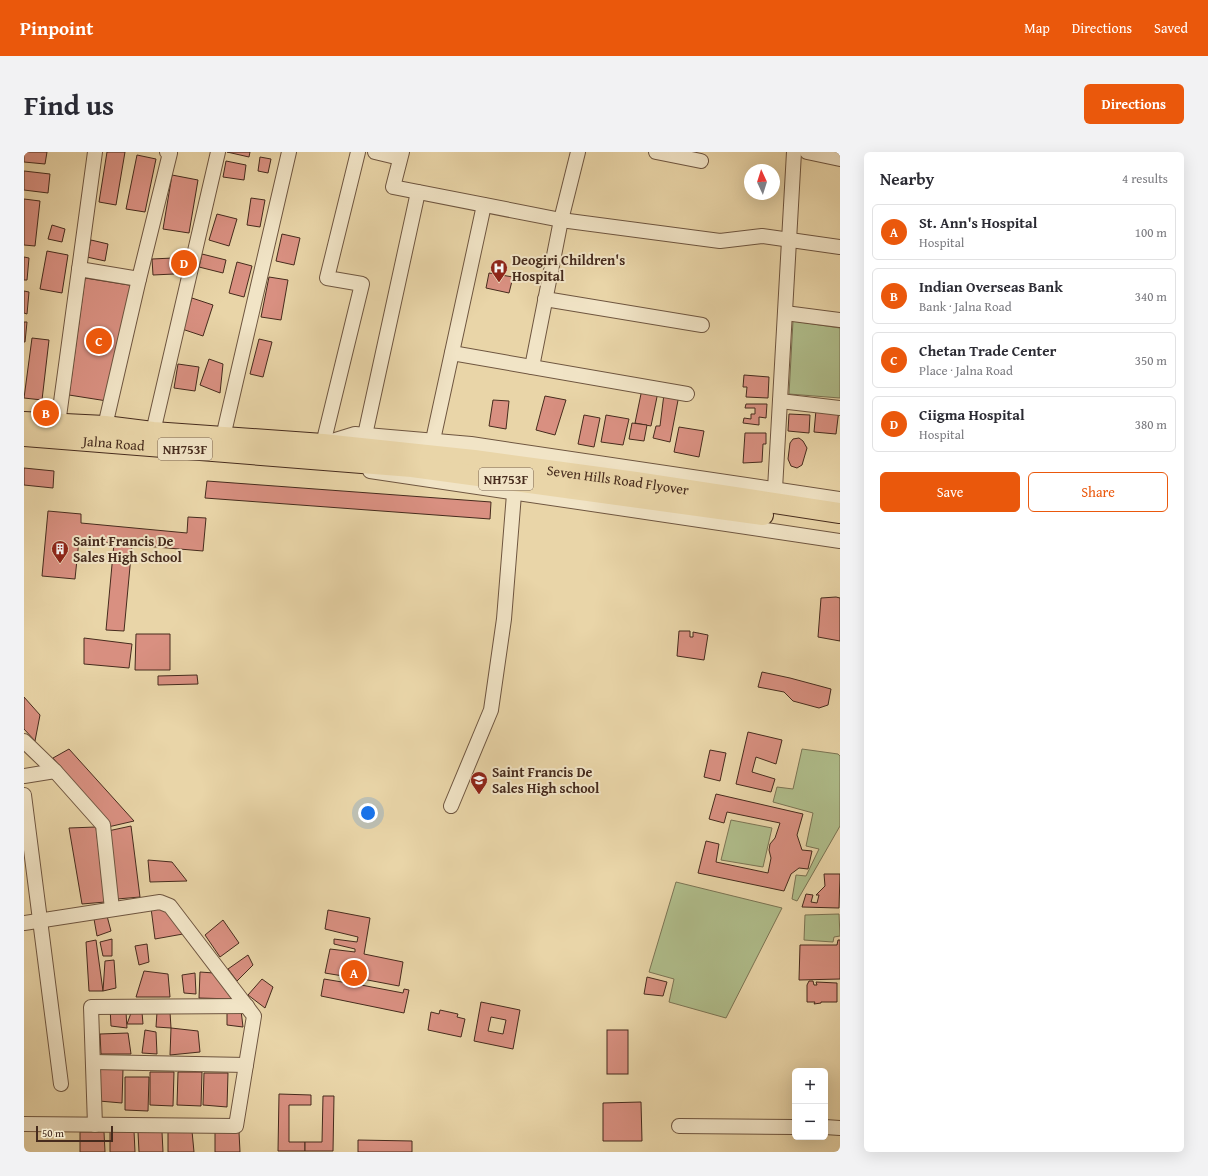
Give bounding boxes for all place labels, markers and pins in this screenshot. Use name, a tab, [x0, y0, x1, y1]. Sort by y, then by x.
pin: D	[171, 248, 197, 278]
place label: Deogiri Children's Hospital	[512, 250, 625, 286]
hospital icon: Deogiri Children's Hospital	[489, 258, 509, 283]
pin: C	[86, 326, 112, 356]
pin: B	[33, 398, 59, 428]
place label: Saint Francis De Sales High School	[73, 531, 182, 567]
building icon: Saint Francis De Sales High School	[50, 539, 70, 564]
place label: Saint Francis De Sales High school	[492, 762, 600, 798]
school or university icon: Saint Francis De Sales High school	[469, 770, 489, 795]
pin: A	[341, 958, 367, 988]

